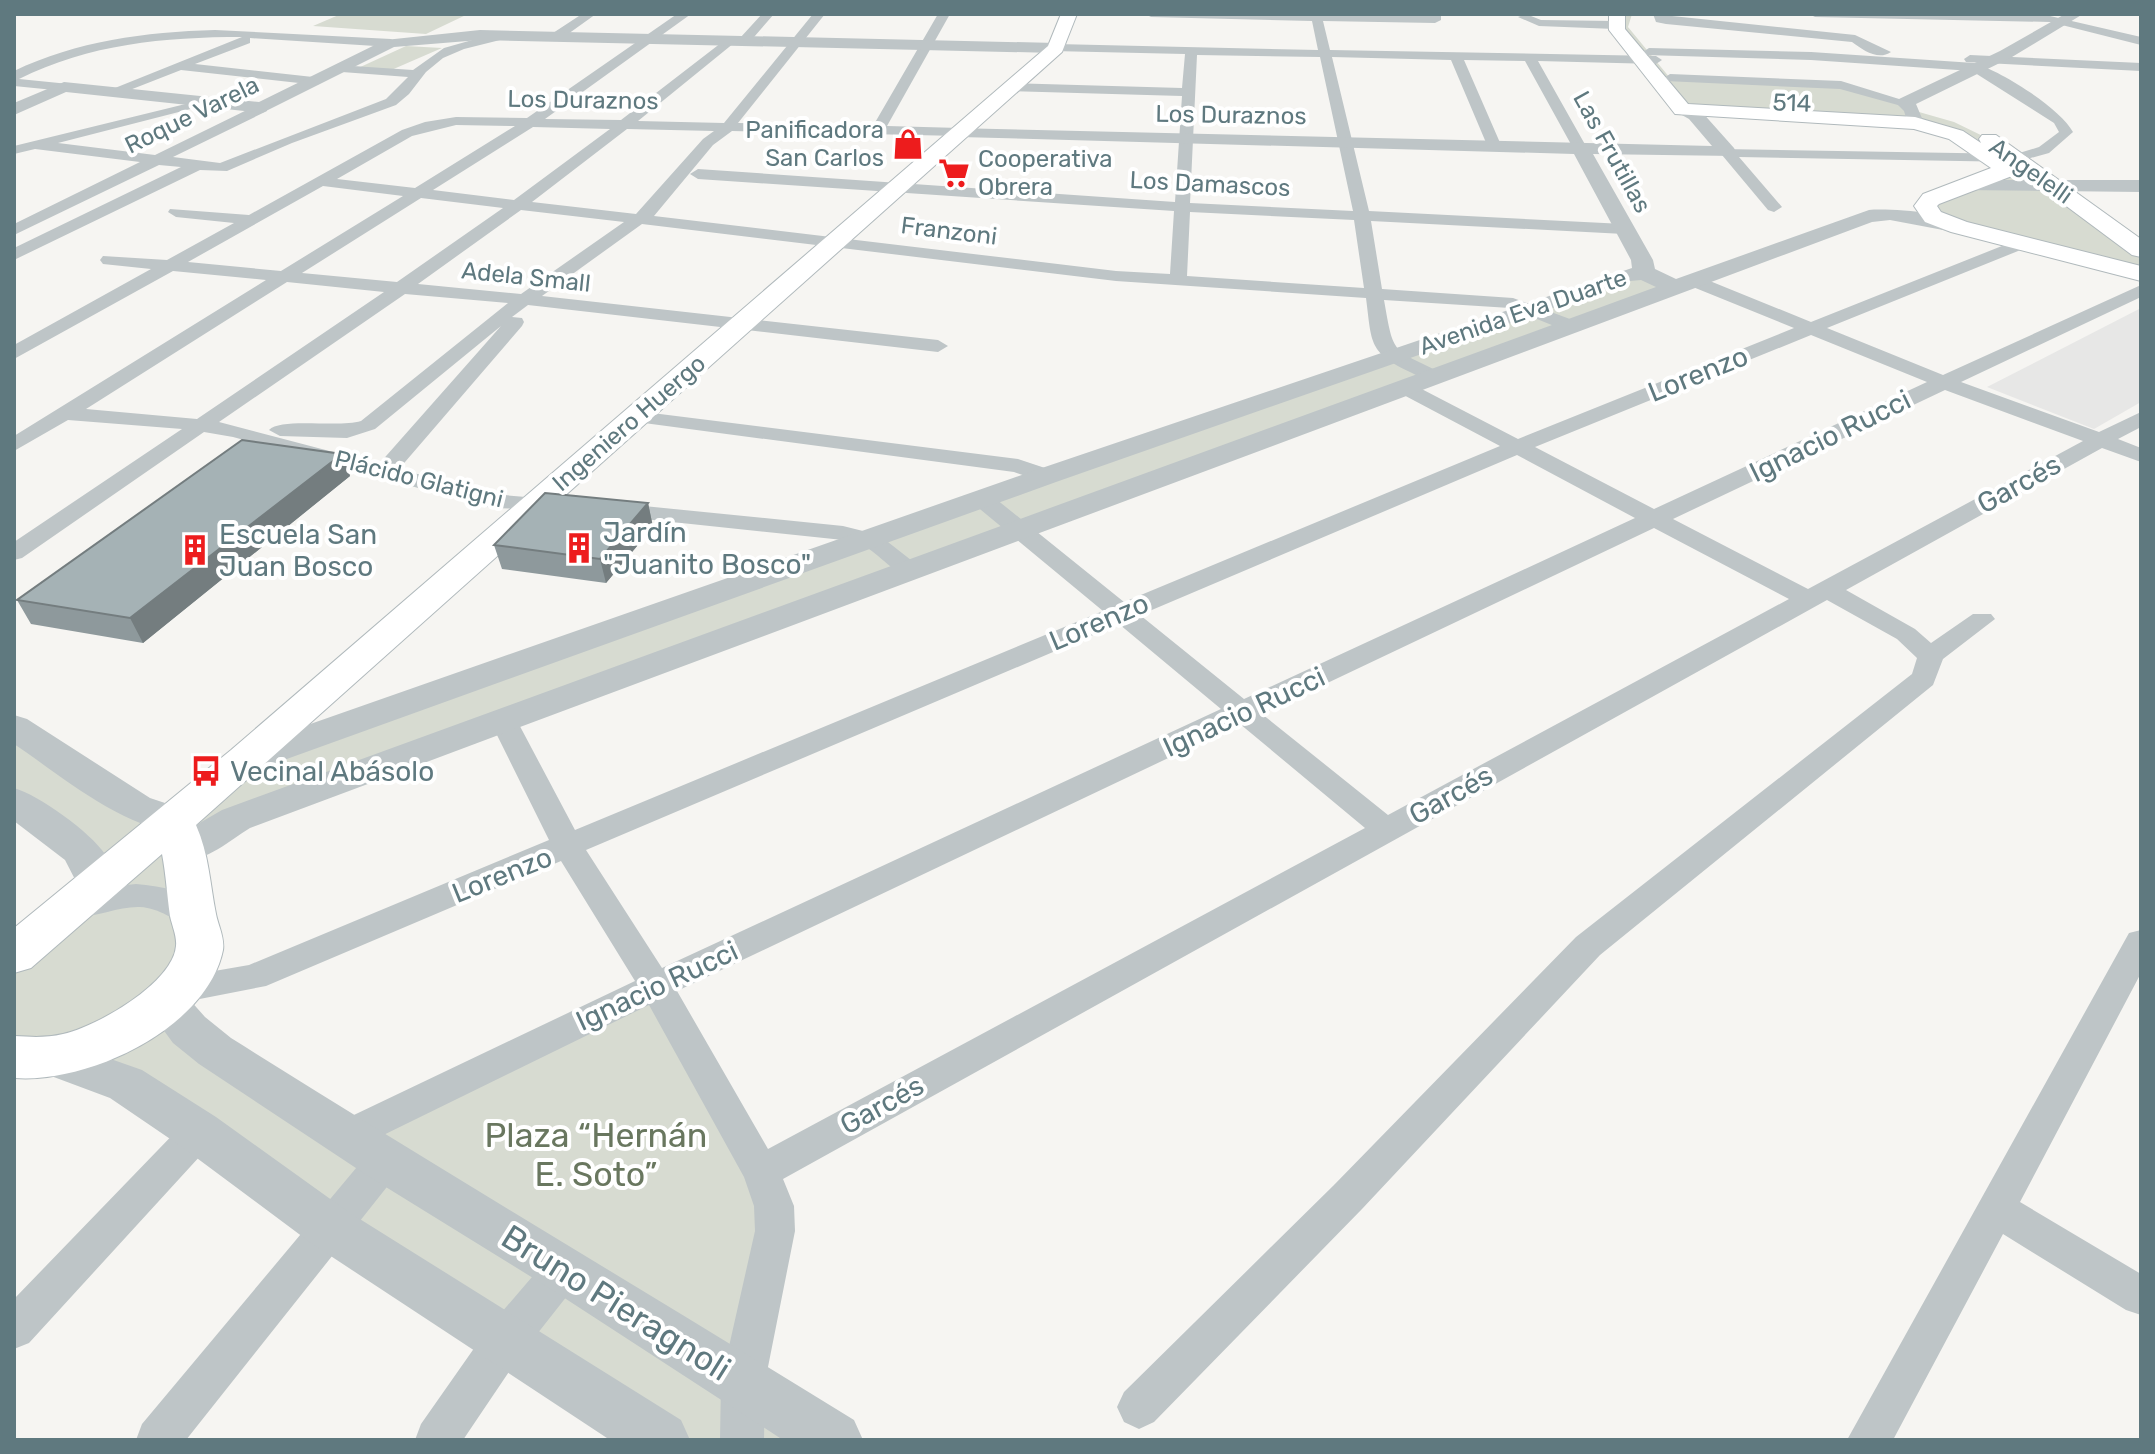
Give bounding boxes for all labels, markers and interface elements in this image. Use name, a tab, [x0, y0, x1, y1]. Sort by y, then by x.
street label: Roque Varela	[120, 70, 264, 160]
street label: Los Duraznos	[507, 85, 659, 115]
street label: Las Frutillas	[1567, 86, 1657, 218]
street label: 514	[1772, 88, 1812, 118]
street label: Los Duraznos	[1155, 100, 1307, 130]
place label: Panificadora San Carlos	[745, 116, 884, 172]
shop icon: Panificadora San Carlos	[891, 127, 925, 161]
street label: Angelelli	[1984, 132, 2078, 210]
place label: Cooperativa Obrera	[978, 145, 1113, 201]
supermarket icon: Cooperativa Obrera	[937, 156, 971, 190]
street label: Los Damascos	[1129, 166, 1291, 202]
street label: Franzoni	[899, 211, 999, 251]
street label: Adela Small	[460, 256, 592, 298]
street label: Avenida Eva Duarte	[1416, 263, 1630, 361]
street label: Lorenzo	[1643, 339, 1753, 409]
street label: Ingeniero Huergo	[547, 349, 711, 497]
street label: Ignacio Rucci	[1744, 383, 1916, 489]
street label: Plácido Glatigni	[332, 445, 506, 513]
street label: Garcés	[1972, 448, 2066, 520]
place label: Jardín "Juanito Bosco"	[603, 516, 811, 581]
place label: Escuela San Juan Bosco	[219, 518, 377, 583]
building icon: Jardín "Juanito Bosco"	[562, 531, 596, 565]
building icon: Escuela San Juan Bosco	[178, 533, 212, 567]
street label: Lorenzo	[1044, 586, 1154, 658]
street label: Ignacio Rucci	[1158, 660, 1330, 764]
bus stop icon: Vecinal Abásolo	[189, 754, 223, 788]
place label: Vecinal Abásolo	[230, 755, 434, 788]
street label: Garcés	[1404, 759, 1498, 831]
street label: Lorenzo	[447, 840, 557, 910]
street label: Ignacio Rucci	[571, 934, 743, 1038]
street label: Garcés	[835, 1069, 929, 1141]
park label: Plaza “Hernán E. Soto”	[485, 1115, 707, 1195]
street label: Bruno Pieragnoli	[494, 1216, 738, 1390]

